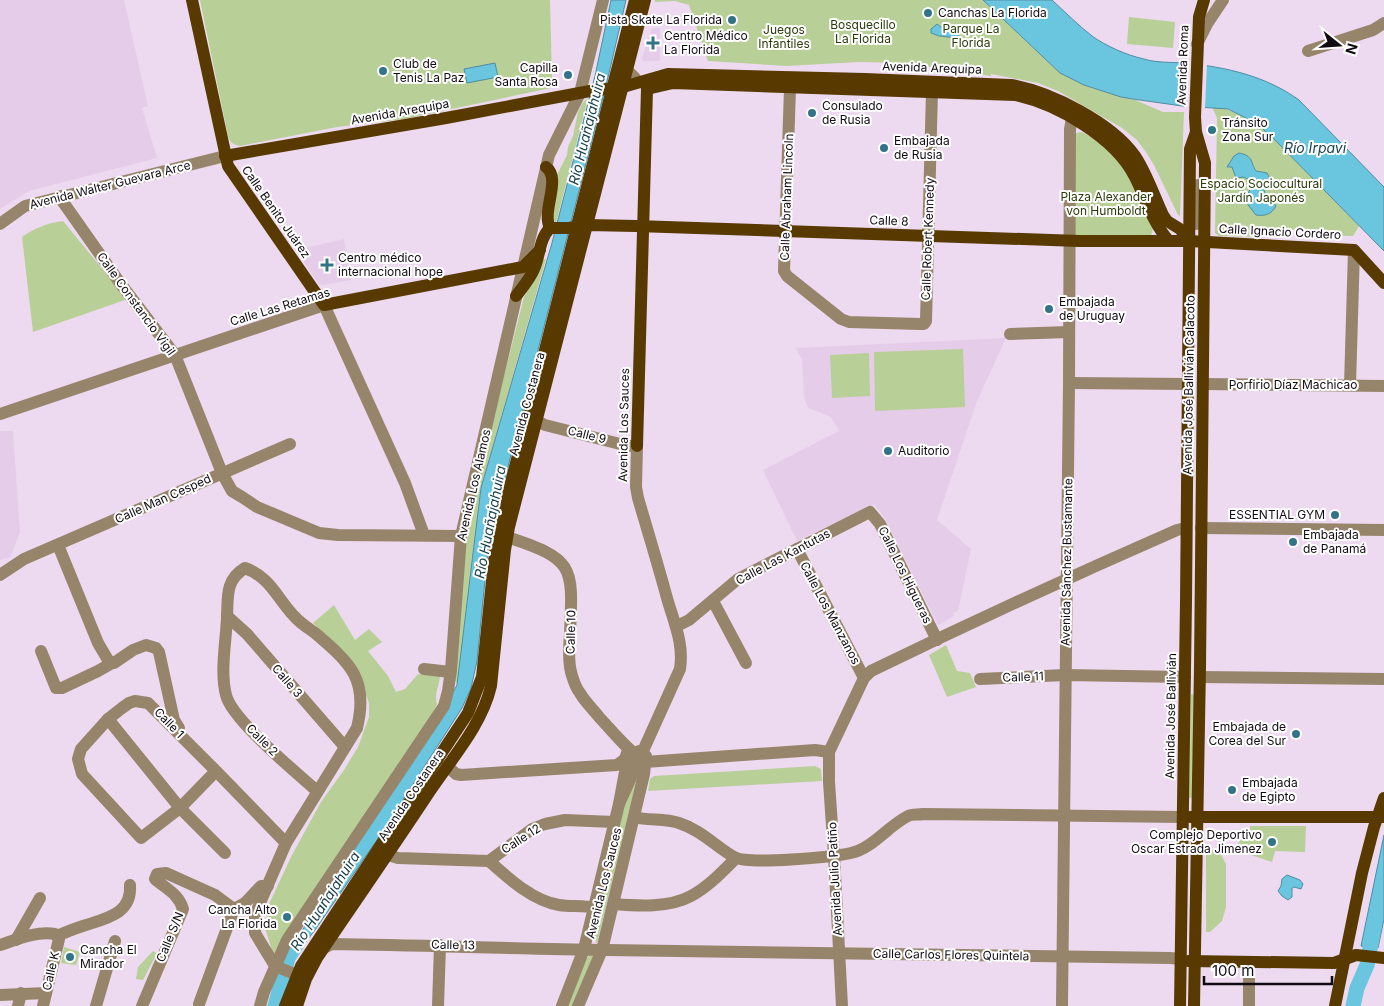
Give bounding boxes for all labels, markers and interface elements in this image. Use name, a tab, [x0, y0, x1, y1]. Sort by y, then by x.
place label: Canchas La Florida	[938, 5, 1047, 20]
marker: Canchas La Florida	[922, 7, 934, 19]
place label: Pista Skate La Florida	[600, 12, 722, 27]
marker: Pista Skate La Florida	[726, 14, 738, 26]
park label: Bosquecillo La Florida	[830, 17, 896, 46]
north arrow	[1314, 20, 1364, 70]
park label: Parque La Florida	[942, 21, 1000, 50]
park label: Juegos Infantiles	[758, 22, 810, 51]
street label: Avenida Roma	[1174, 25, 1191, 105]
place label: Centro Médico La Florida	[664, 28, 748, 57]
marker: Centro Médico La Florida	[646, 36, 660, 50]
text: N	[1342, 41, 1362, 57]
place label: Club de Tenis La Paz	[393, 56, 464, 85]
street label: Avenida Arequipa	[882, 58, 982, 77]
place label: Capilla Santa Rosa	[495, 60, 558, 89]
marker: Club de Tenis La Paz	[377, 65, 389, 77]
marker: Capilla Santa Rosa	[562, 69, 574, 81]
water label: Río Huañajahuira	[564, 71, 609, 186]
street label: Avenida Arequipa	[350, 95, 450, 128]
place label: Consulado de Rusia	[822, 98, 883, 127]
marker: Consulado de Rusia	[806, 107, 818, 119]
place label: Tránsito Zona Sur	[1222, 115, 1274, 144]
marker: Tránsito Zona Sur	[1206, 124, 1218, 136]
street label: Calle Abraham Lincoln	[777, 133, 796, 261]
place label: Embajada de Rusia	[894, 133, 950, 162]
water label: Río Irpavi	[1284, 139, 1347, 156]
marker: Embajada de Rusia	[878, 142, 890, 154]
street label: Avenida Walter Guevara Arce	[28, 157, 192, 212]
street label: Calle Benito Juárez	[239, 163, 314, 261]
park label: Espacio Sociocultural Jardín Japonés	[1200, 176, 1322, 205]
street label: Calle Robert Kennedy	[918, 177, 937, 301]
park label: Plaza Alexander von Humboldt	[1060, 189, 1152, 218]
street label: Calle 8	[869, 212, 909, 229]
street label: Calle Ignacio Cordero	[1218, 221, 1342, 242]
street label: Calle Constancio Vigil	[94, 249, 179, 358]
place label: Centro médico internacional hope	[338, 250, 443, 279]
marker: Centro médico internacional hope	[320, 258, 334, 272]
street label: Calle Las Retamas	[228, 284, 332, 329]
place label: Embajada de Uruguay	[1059, 294, 1125, 323]
street label: Avenida José Ballivián Calacoto	[1179, 295, 1198, 475]
marker: Embajada de Uruguay	[1043, 303, 1055, 315]
street label: Avenida Costanera	[505, 350, 548, 457]
street label: Avenida Los Sauces	[615, 368, 632, 482]
street label: Porfirio Díaz Machicao	[1229, 377, 1357, 392]
street label: Calle 9	[566, 423, 608, 447]
street label: Avenida Los Alamos	[453, 428, 494, 542]
place label: Auditorio	[898, 443, 949, 458]
marker: Auditorio	[882, 445, 894, 457]
water label: Río Huañajahuira	[470, 464, 509, 580]
street label: Calle Man Cesped	[112, 471, 213, 526]
street label: Avenida Sánchez Bustamante	[1058, 478, 1075, 646]
place label: ESSENTIAL GYM	[1229, 507, 1325, 522]
marker: ESSENTIAL GYM	[1329, 509, 1341, 521]
street label: Calle Los Higueras	[875, 524, 935, 626]
street label: Calle Las Kantutas	[733, 525, 833, 588]
place label: Embajada de Panamá	[1303, 527, 1366, 556]
marker: Embajada de Panamá	[1287, 536, 1299, 548]
street label: Calle Los Manzanos	[797, 559, 864, 667]
street label: Calle 10	[563, 610, 578, 654]
street label: Avenida José Ballivián	[1162, 653, 1179, 779]
street label: Calle 3	[269, 661, 306, 700]
street label: Calle 11	[1002, 668, 1044, 685]
street label: Calle 1	[151, 704, 187, 741]
place label: Embajada de Corea del Sur	[1209, 719, 1286, 748]
street label: Calle 2	[243, 721, 281, 759]
marker: Embajada de Corea del Sur	[1290, 728, 1302, 740]
street label: Avenida Costanera	[375, 746, 447, 843]
place label: Embajada de Egipto	[1242, 775, 1298, 804]
marker: Embajada de Egipto	[1226, 784, 1238, 796]
street label: Calle 12	[498, 820, 543, 857]
street label: Avenida Julio Patiño	[824, 822, 845, 936]
street label: Avenida Los Sauces	[582, 826, 625, 940]
place label: Complejo Deportivo Oscar Estrada Jimenez	[1131, 827, 1262, 856]
marker: Complejo Deportivo Oscar Estrada Jimenez	[1266, 836, 1278, 848]
water label: Río Huañajahuira	[286, 848, 363, 953]
place label: Cancha Alto La Florida	[208, 902, 277, 931]
street label: Calle S/N	[153, 910, 186, 964]
marker: Cancha Alto La Florida	[281, 911, 293, 923]
street label: Calle 13	[431, 937, 475, 952]
place label: Cancha El Mirador	[80, 942, 137, 971]
street label: Calle Carlos Flores Quintela	[873, 946, 1029, 963]
street label: Calle K	[39, 950, 62, 992]
marker: Cancha El Mirador	[64, 951, 76, 963]
scale bar	[1204, 954, 1332, 986]
text: 100 m	[1212, 961, 1254, 980]

